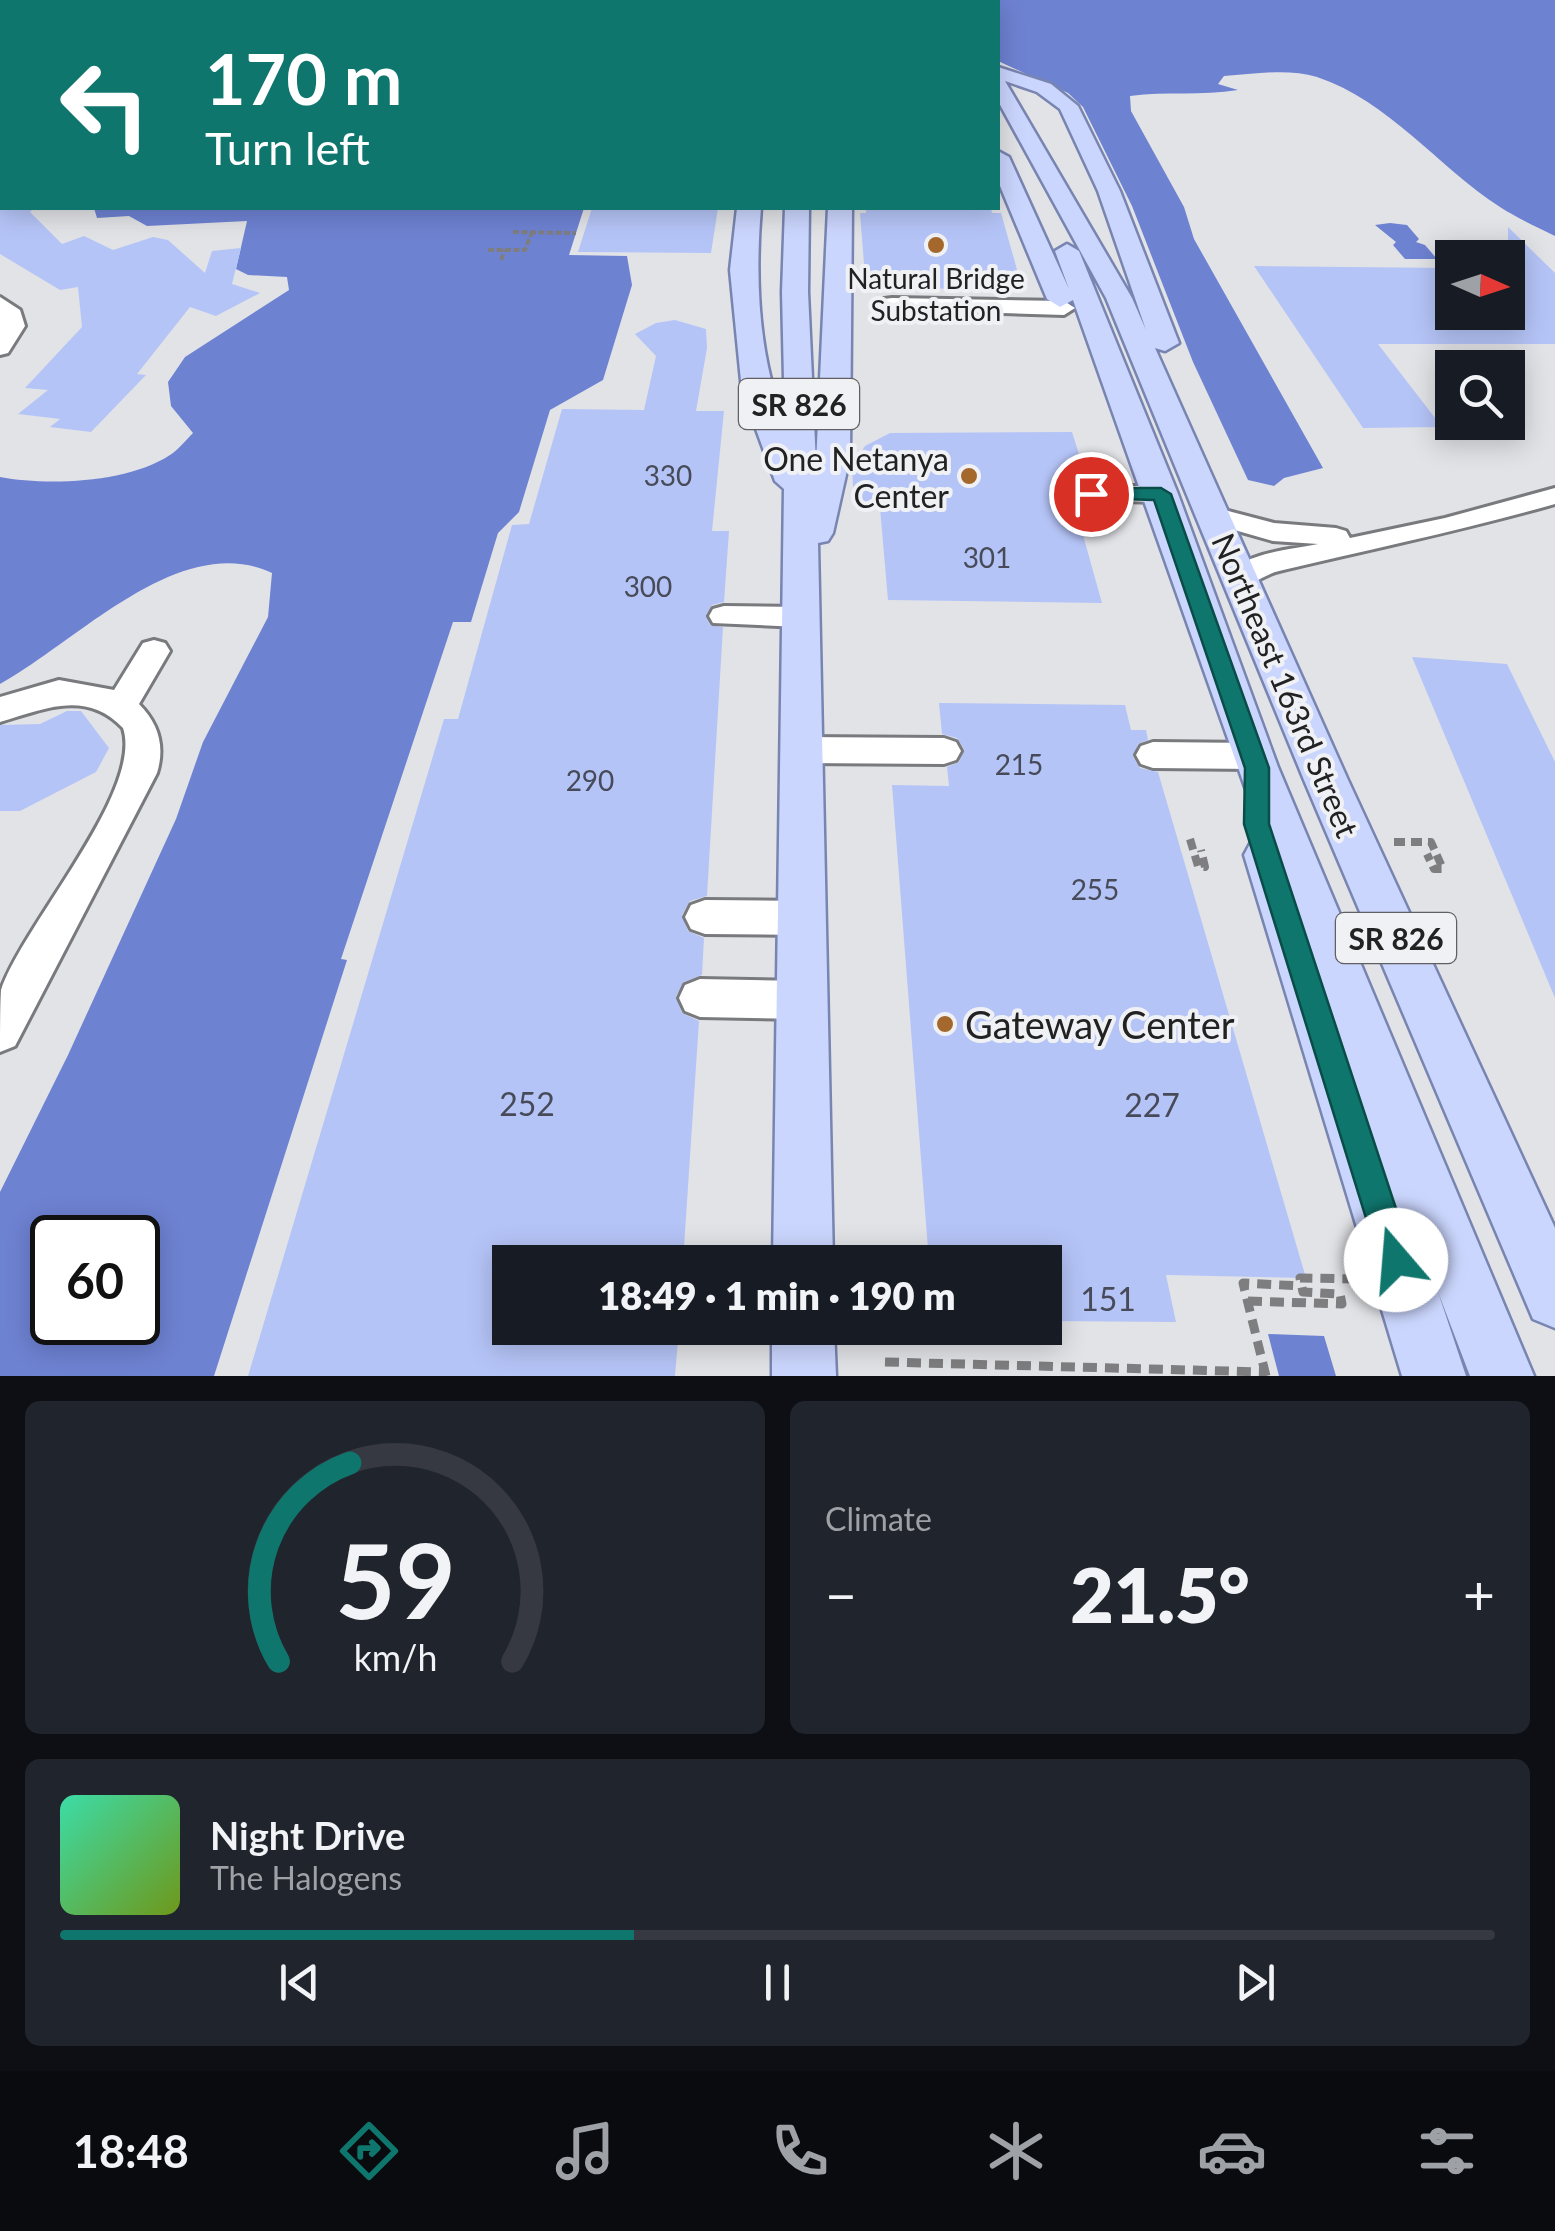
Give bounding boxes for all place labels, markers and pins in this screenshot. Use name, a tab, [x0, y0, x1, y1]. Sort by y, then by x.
marker: Natural Bridge Substation	[925, 234, 947, 256]
place label: Natural Bridge Substation	[847, 261, 1025, 327]
place label: One Netanya Center	[763, 439, 949, 515]
pin	[1049, 452, 1134, 537]
marker: One Netanya Center	[958, 465, 980, 487]
place label: Gateway Center	[965, 1001, 1235, 1047]
marker: Gateway Center	[934, 1013, 956, 1035]

